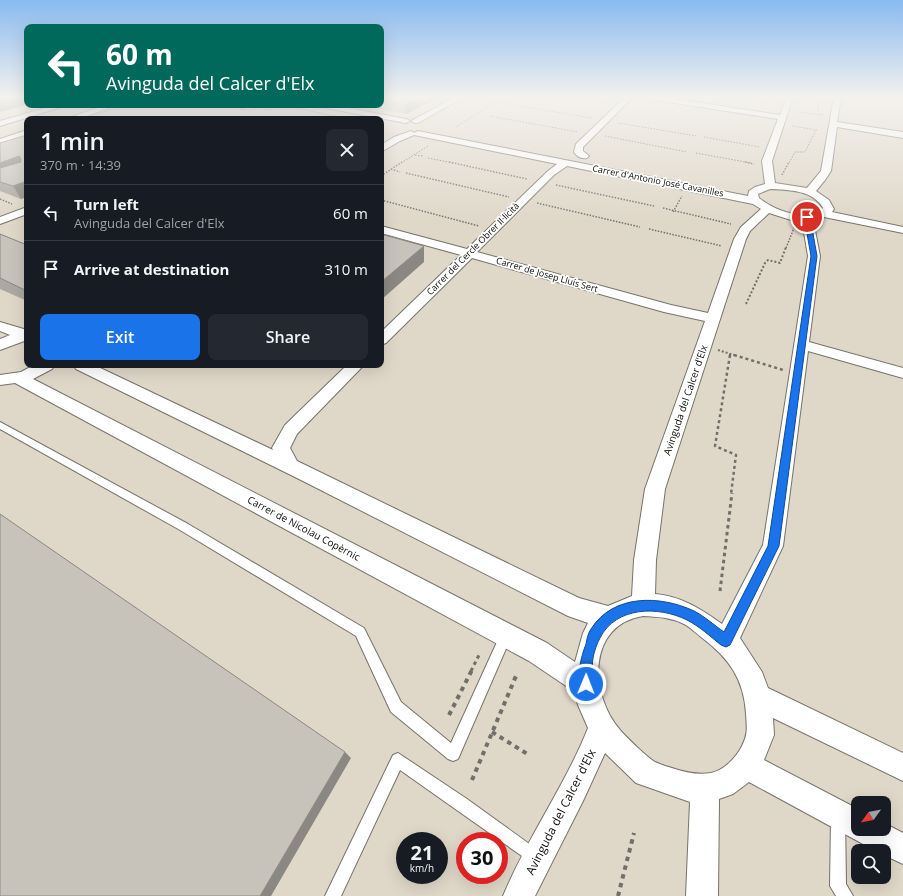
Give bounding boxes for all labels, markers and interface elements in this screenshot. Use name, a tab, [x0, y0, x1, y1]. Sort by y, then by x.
text: 60 m	[106, 35, 173, 73]
icon: left	[40, 40, 92, 92]
text: Avinguda del Calcer d'Elx	[106, 71, 314, 95]
text: 1 min	[40, 124, 105, 157]
button: close	[326, 129, 368, 171]
text: 370 m · 14:39	[40, 156, 121, 174]
street label: Carrer d'Antonio José Cavanilles	[591, 161, 725, 200]
text: Turn left	[74, 194, 139, 214]
street label: Carrer del Cercle Obrer Il·licità	[423, 199, 522, 298]
pin	[790, 200, 824, 234]
icon: left	[40, 202, 62, 224]
text: 60 m	[333, 203, 368, 223]
icon: arrive	[796, 206, 818, 228]
text: Avinguda del Calcer d'Elx	[74, 214, 225, 232]
street label: Carrer de Josep Lluís Sert	[495, 254, 600, 295]
icon: arrive	[40, 258, 62, 280]
text: Arrive at destination	[74, 259, 229, 279]
text: 310 m	[324, 259, 368, 279]
button: Exit	[40, 314, 200, 360]
button: Share	[208, 314, 368, 360]
street label: Avinguda del Calcer d'Elx	[660, 342, 711, 457]
street label: Carrer de Nicolau Copèrnic	[245, 492, 363, 564]
position arrow	[565, 663, 607, 705]
street label: Avinguda del Calcer d'Elx	[521, 745, 600, 878]
north arrow	[851, 796, 891, 836]
map controls	[851, 796, 891, 884]
speed limit sign: 30	[456, 832, 508, 884]
text: 21	[411, 839, 433, 866]
button: search	[851, 844, 891, 884]
text: km/h	[410, 861, 434, 875]

